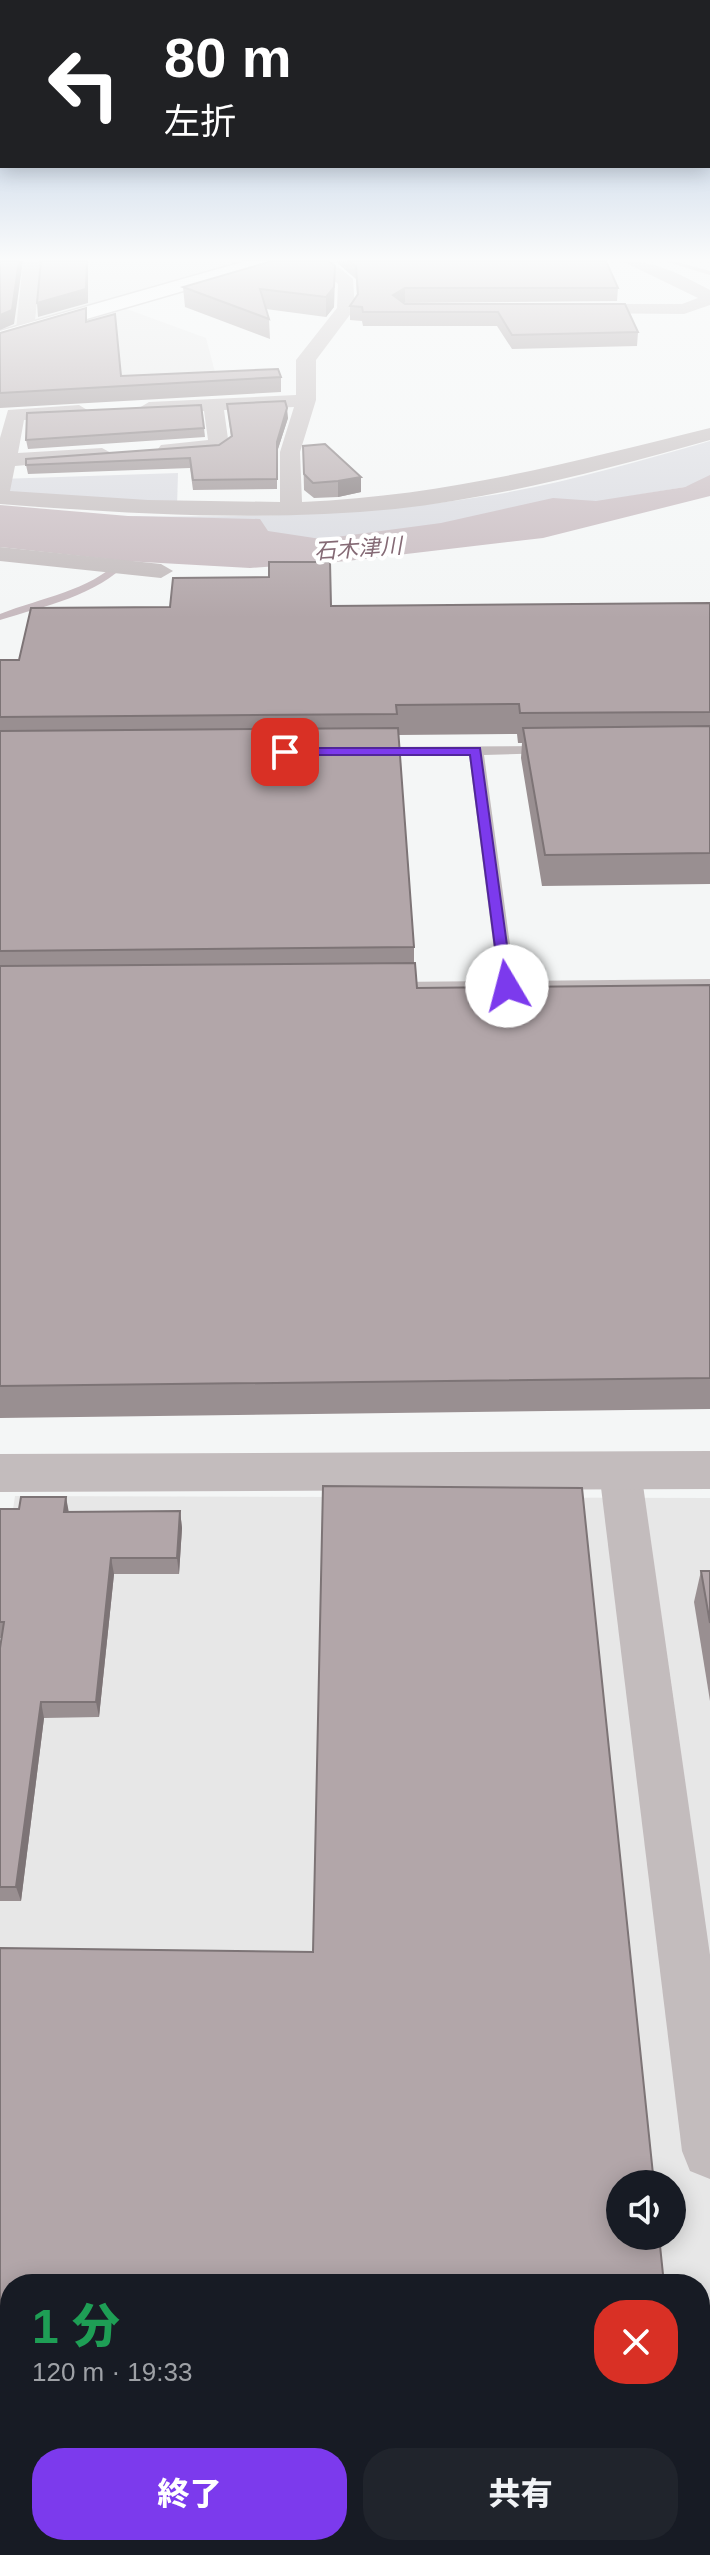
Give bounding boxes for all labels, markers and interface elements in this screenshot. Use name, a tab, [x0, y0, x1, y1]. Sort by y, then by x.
text: 80 m	[164, 26, 292, 89]
icon: left	[32, 32, 136, 136]
text: 左折	[164, 101, 236, 142]
water label: 石木津川	[313, 533, 405, 564]
pin	[251, 718, 319, 786]
icon: arrive	[263, 730, 307, 774]
position arrow	[465, 944, 549, 1028]
map controls	[606, 2170, 686, 2250]
button: sound	[606, 2170, 686, 2250]
text: 1 分	[32, 2300, 120, 2353]
button: close	[594, 2300, 678, 2384]
text: 120 m · 19:33	[32, 2357, 192, 2387]
button: 終了	[32, 2448, 347, 2540]
button: 共有	[363, 2448, 678, 2540]

